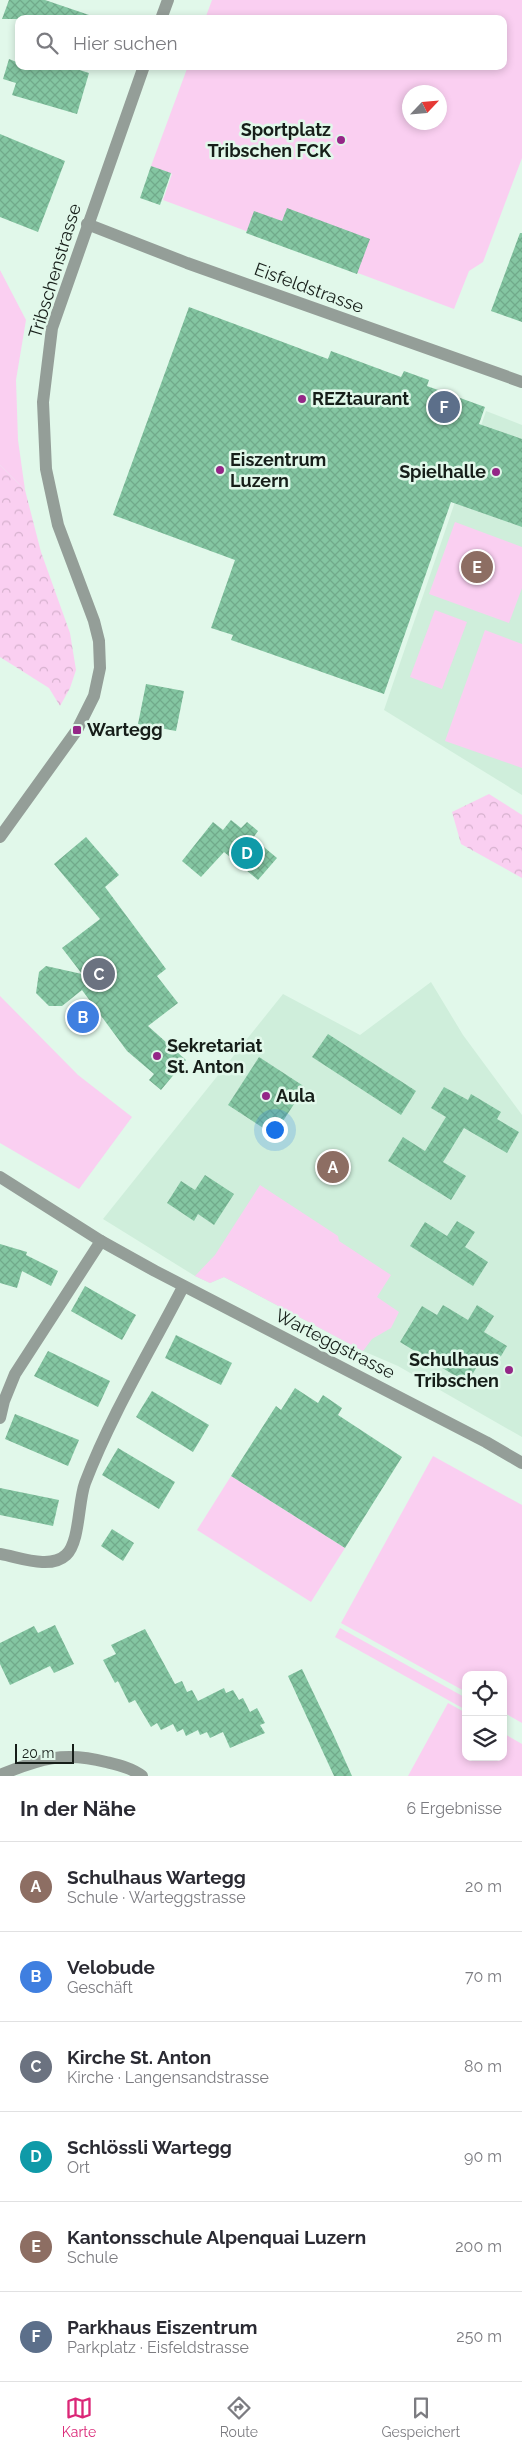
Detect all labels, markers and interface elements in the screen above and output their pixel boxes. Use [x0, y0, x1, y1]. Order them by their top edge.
search box [15, 15, 507, 70]
icon: search [33, 29, 61, 57]
text: Hier suchen [73, 32, 178, 54]
north arrow [402, 85, 447, 130]
place label: Sportplatz Tribschen FCK [207, 119, 332, 161]
marker: Sportplatz Tribschen FCK [335, 134, 347, 146]
street label: Tribschenstrasse [24, 201, 85, 341]
street label: Eisfeldstrasse [252, 258, 367, 317]
place label: REZtaurant [312, 388, 409, 409]
pin: F [428, 388, 460, 426]
marker: REZtaurant [296, 393, 308, 405]
place label: Eiszentrum Luzern [230, 449, 326, 491]
place label: Spielhalle [399, 461, 486, 482]
marker: Eiszentrum Luzern [214, 464, 226, 476]
marker: Spielhalle [490, 466, 502, 478]
pin: E [461, 548, 493, 586]
place label: Wartegg [87, 719, 163, 740]
marker: Wartegg [71, 724, 83, 736]
pin: D [231, 834, 263, 872]
pin: C [83, 955, 115, 993]
pin: B [67, 998, 99, 1036]
place label: Sekretariat St. Anton [167, 1035, 262, 1077]
marker: Sekretariat St. Anton [151, 1050, 163, 1062]
place label: Aula [276, 1085, 315, 1106]
marker: Aula [260, 1090, 272, 1102]
your location [262, 1117, 288, 1143]
pin: A [317, 1148, 349, 1186]
street label: Warteggstrasse [272, 1304, 399, 1383]
place label: Schulhaus Tribschen [409, 1349, 499, 1391]
marker: Schulhaus Tribschen [503, 1364, 515, 1376]
map controls [462, 1671, 507, 1761]
button: locate [462, 1671, 507, 1716]
button: layers [462, 1716, 507, 1761]
scale bar [15, 1741, 74, 1764]
text: 20 m [22, 1745, 54, 1761]
text: In der Nähe [20, 1796, 136, 1821]
text: 6 Ergebnisse [406, 1799, 502, 1818]
text: Schulhaus Wartegg [67, 1866, 246, 1888]
text: A [31, 1877, 41, 1896]
text: 20 m [465, 1877, 502, 1896]
text: Schule · Warteggstrasse [67, 1888, 246, 1907]
text: Velobude [67, 1956, 155, 1978]
text: B [31, 1967, 41, 1986]
text: 70 m [465, 1967, 502, 1986]
text: Geschäft [67, 1978, 133, 1997]
text: Kirche St. Anton [67, 2046, 211, 2068]
text: C [31, 2057, 41, 2076]
text: 80 m [464, 2057, 502, 2076]
text: Kirche · Langensandstrasse [67, 2068, 269, 2087]
text: Schlössli Wartegg [67, 2136, 232, 2158]
text: D [30, 2147, 42, 2166]
text: 90 m [464, 2147, 502, 2166]
text: Ort [67, 2158, 90, 2177]
text: Kantonsschule Alpenquai Luzern [67, 2226, 366, 2248]
text: E [31, 2237, 41, 2256]
text: 200 m [455, 2237, 502, 2256]
text: Schule [67, 2248, 118, 2267]
text: Parkhaus Eiszentrum [67, 2316, 257, 2338]
text: F [31, 2327, 41, 2346]
text: 250 m [456, 2327, 502, 2346]
text: Parkplatz · Eisfeldstrasse [67, 2338, 249, 2357]
tab: Karte [62, 2394, 96, 2440]
tab: Route [220, 2394, 258, 2440]
tab: Gespeichert [382, 2394, 460, 2440]

